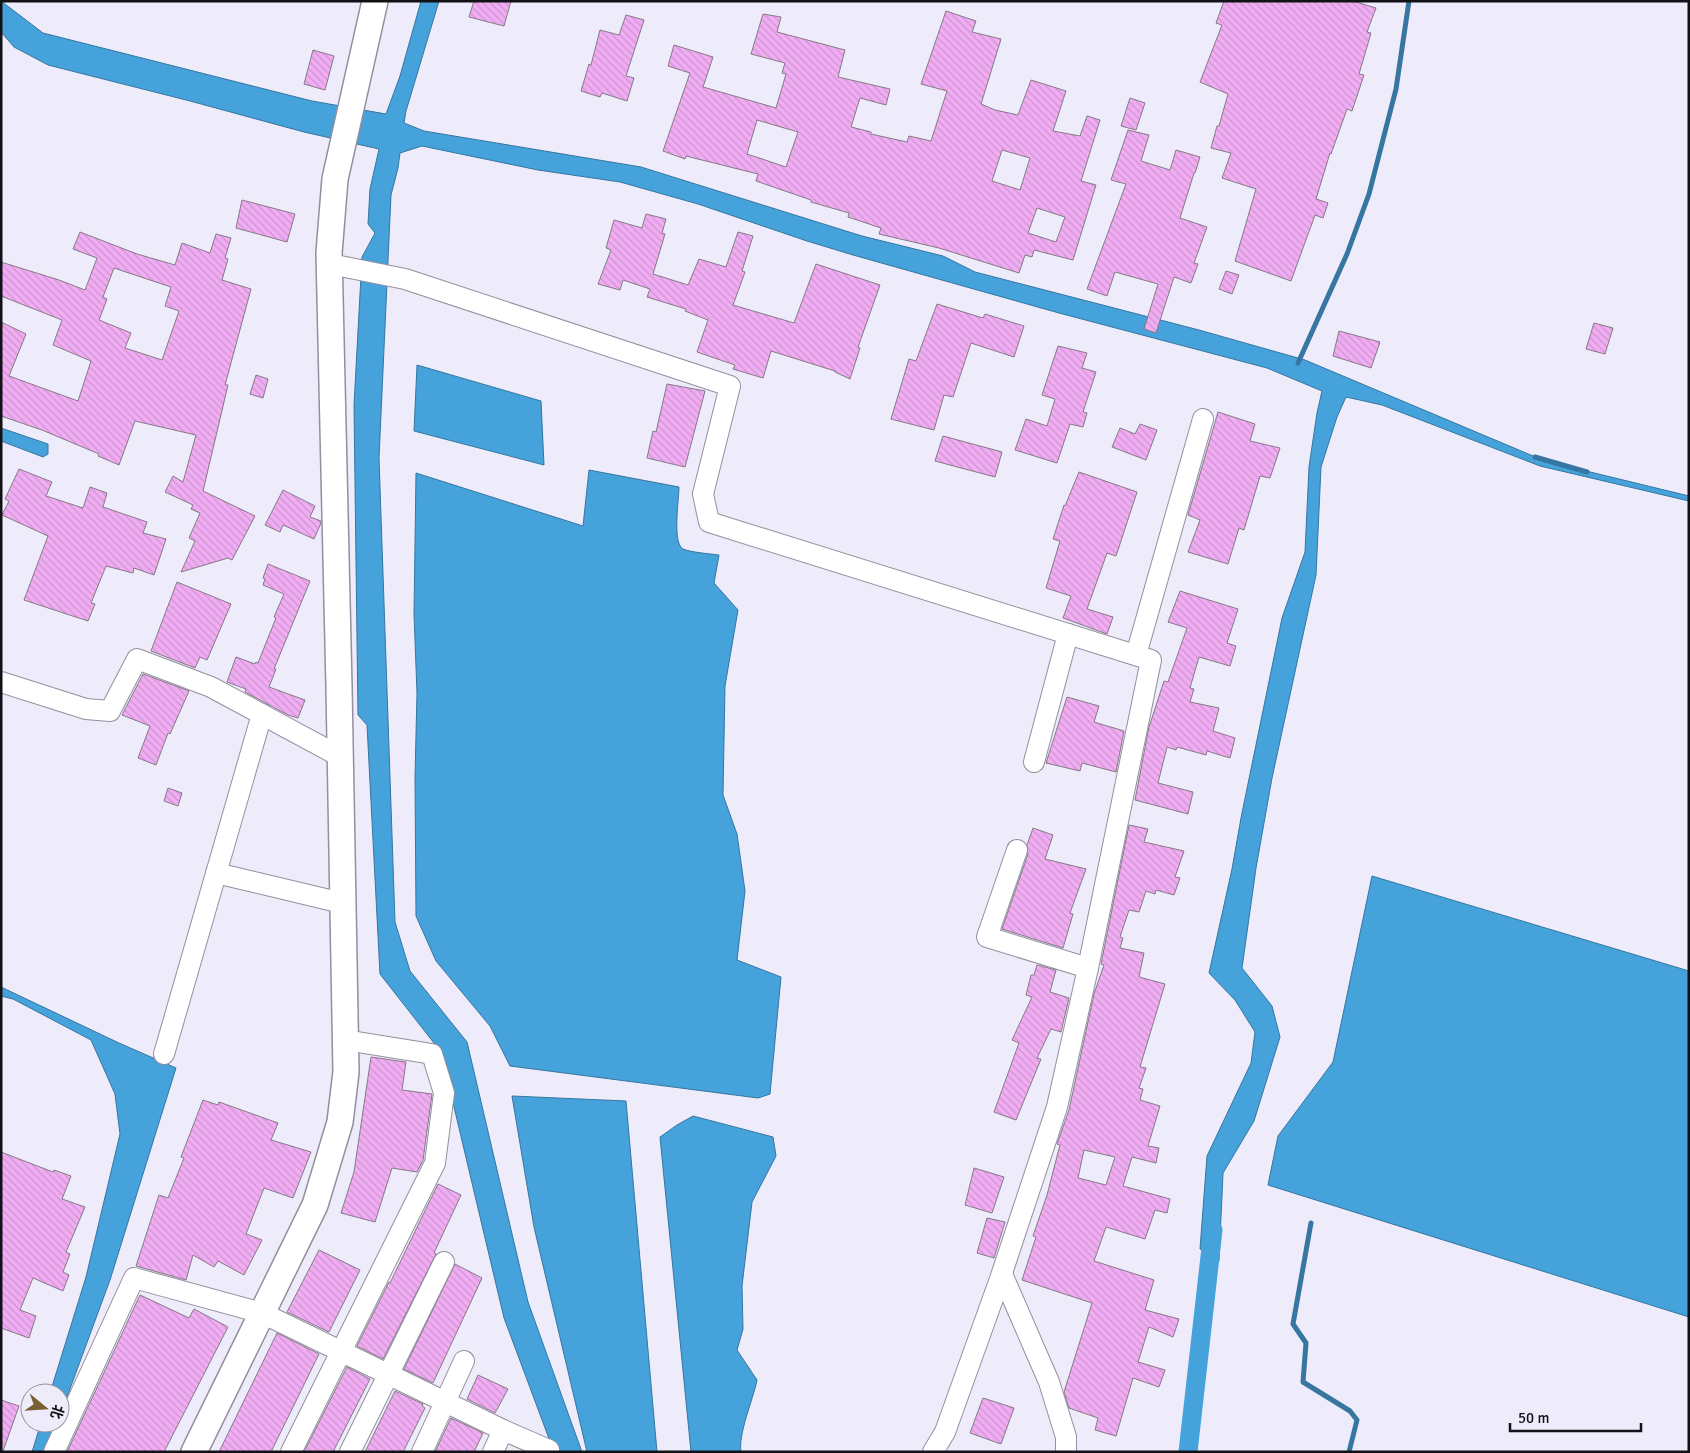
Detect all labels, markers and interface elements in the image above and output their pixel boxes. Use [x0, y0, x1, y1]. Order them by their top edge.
north arrow [20, 1383, 70, 1433]
scale bar [1510, 1400, 1641, 1432]
text: 北 [47, 1403, 67, 1421]
text: 50 m [1518, 1409, 1549, 1427]

